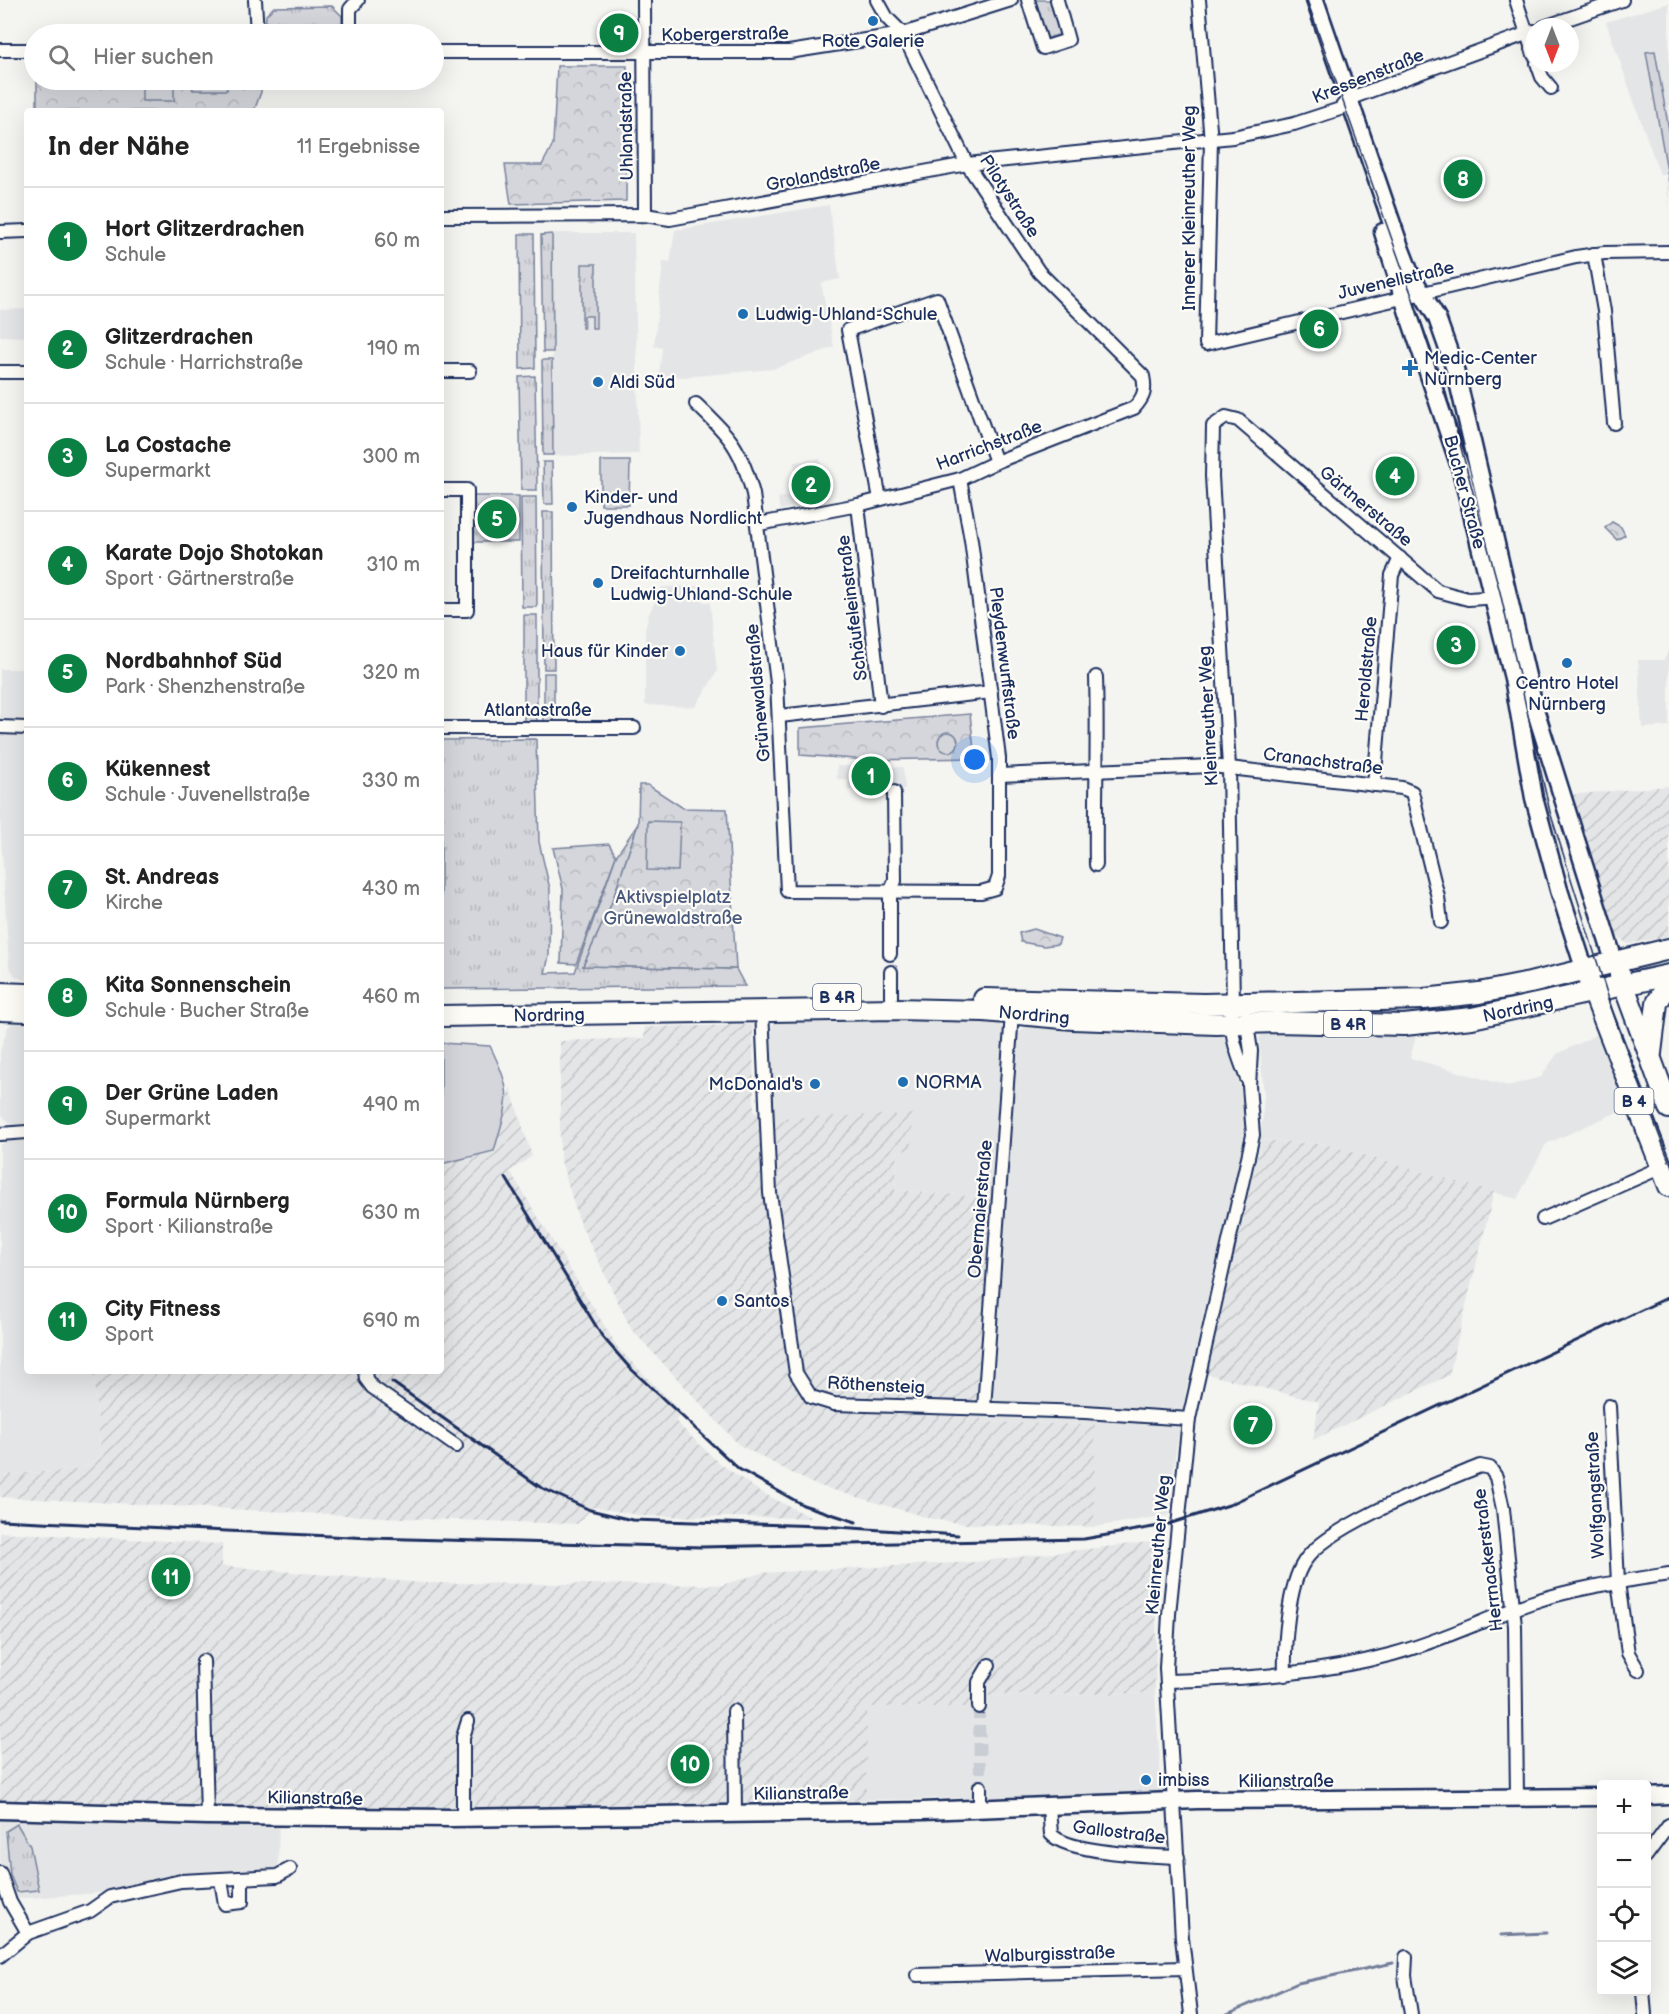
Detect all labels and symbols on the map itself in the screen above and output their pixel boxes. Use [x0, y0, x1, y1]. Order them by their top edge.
pin: 9 [600, 10, 638, 56]
marker: Rote Galerie [866, 14, 880, 28]
north arrow [1525, 18, 1579, 72]
street label: Kobergerstraße [661, 23, 789, 46]
place label: Rote Galerie [822, 31, 925, 52]
street label: Kressenstraße [1309, 44, 1427, 108]
street label: Uhlandstraße [615, 71, 638, 181]
street label: Innerer Kleinreuther Weg [1179, 105, 1200, 311]
street label: Pilotystraße [975, 151, 1044, 242]
street label: Grolandstraße [764, 153, 882, 196]
pin: 8 [1444, 156, 1482, 201]
street label: Juvenellstraße [1336, 257, 1457, 304]
place label: Ludwig-Uhland-Schule [755, 304, 938, 325]
pin: 6 [1300, 306, 1338, 352]
marker: Ludwig-Uhland-Schule [736, 307, 750, 321]
place label: Medic-Center Nürnberg [1424, 348, 1537, 390]
marker: Medic-Center Nürnberg [1401, 359, 1419, 377]
place label: Aldi Süd [610, 372, 675, 393]
marker: Aldi Süd [591, 375, 605, 389]
street label: Harrichstraße [933, 416, 1045, 475]
street label: Bucher Straße [1439, 433, 1490, 552]
pin: 4 [1376, 454, 1414, 498]
street label: Gärtnerstraße [1315, 461, 1417, 552]
pin: 2 [792, 462, 830, 508]
place label: Kinder- und Jugendhaus Nordlicht [584, 487, 763, 529]
pin: 5 [478, 496, 516, 542]
marker: Kinder- und Jugendhaus Nordlicht [565, 500, 579, 514]
street label: Schäufeleinstraße [833, 534, 872, 682]
place label: Dreifachturnhalle Ludwig-Uhland-Schule [610, 563, 793, 605]
marker: Dreifachturnhalle Ludwig-Uhland-Schule [591, 576, 605, 590]
street label: Pleydenwurffstraße [985, 585, 1024, 741]
street label: Heroldstraße [1351, 615, 1382, 723]
pin: 3 [1436, 622, 1476, 668]
street label: Grünewaldstraße [742, 623, 775, 763]
place label: Haus für Kinder [541, 641, 668, 662]
marker: Haus für Kinder [673, 644, 687, 658]
street label: Kleinreuther Weg [1194, 645, 1223, 787]
marker: Centro Hotel Nürnberg [1560, 656, 1574, 670]
place label: Centro Hotel Nürnberg [1515, 673, 1619, 715]
street label: Atlantastraße [484, 700, 592, 721]
street label: Cranachstraße [1262, 744, 1384, 779]
your location [960, 745, 989, 774]
pin: 1 [852, 754, 890, 798]
park label: Aktivspielplatz Grünewaldstraße [604, 887, 743, 929]
road number: B 4R [813, 984, 861, 1010]
street label: Nordring [1481, 992, 1555, 1027]
street label: Nordring [997, 1002, 1070, 1029]
street label: Nordring [513, 1004, 585, 1027]
road number: B 4R [1324, 1011, 1372, 1037]
place label: NORMA [915, 1072, 982, 1093]
place label: McDonald's [709, 1074, 803, 1095]
marker: NORMA [896, 1075, 910, 1089]
marker: McDonald's [808, 1077, 822, 1091]
road number: B 4 [1614, 1088, 1654, 1114]
street label: Obermaierstraße [964, 1139, 997, 1279]
place label: Santos [734, 1291, 789, 1312]
marker: Santos [715, 1294, 729, 1308]
street label: Röthensteig [826, 1372, 926, 1399]
pin: 7 [1234, 1402, 1272, 1448]
street label: Wolfgangstraße [1582, 1431, 1609, 1559]
street label: Kleinreuther Weg [1142, 1474, 1175, 1616]
street label: Herrnackerstraße [1469, 1487, 1508, 1633]
pin: 11 [152, 1554, 190, 1600]
pin: 10 [670, 1742, 710, 1786]
place label: imbiss [1158, 1770, 1210, 1791]
street label: Kilianstraße [1238, 1771, 1334, 1792]
marker: imbiss [1139, 1773, 1153, 1787]
street label: Kilianstraße [753, 1782, 849, 1805]
street label: Kilianstraße [267, 1787, 363, 1810]
street label: Gallostraße [1071, 1816, 1167, 1849]
street label: Walburgisstraße [984, 1942, 1116, 1967]

